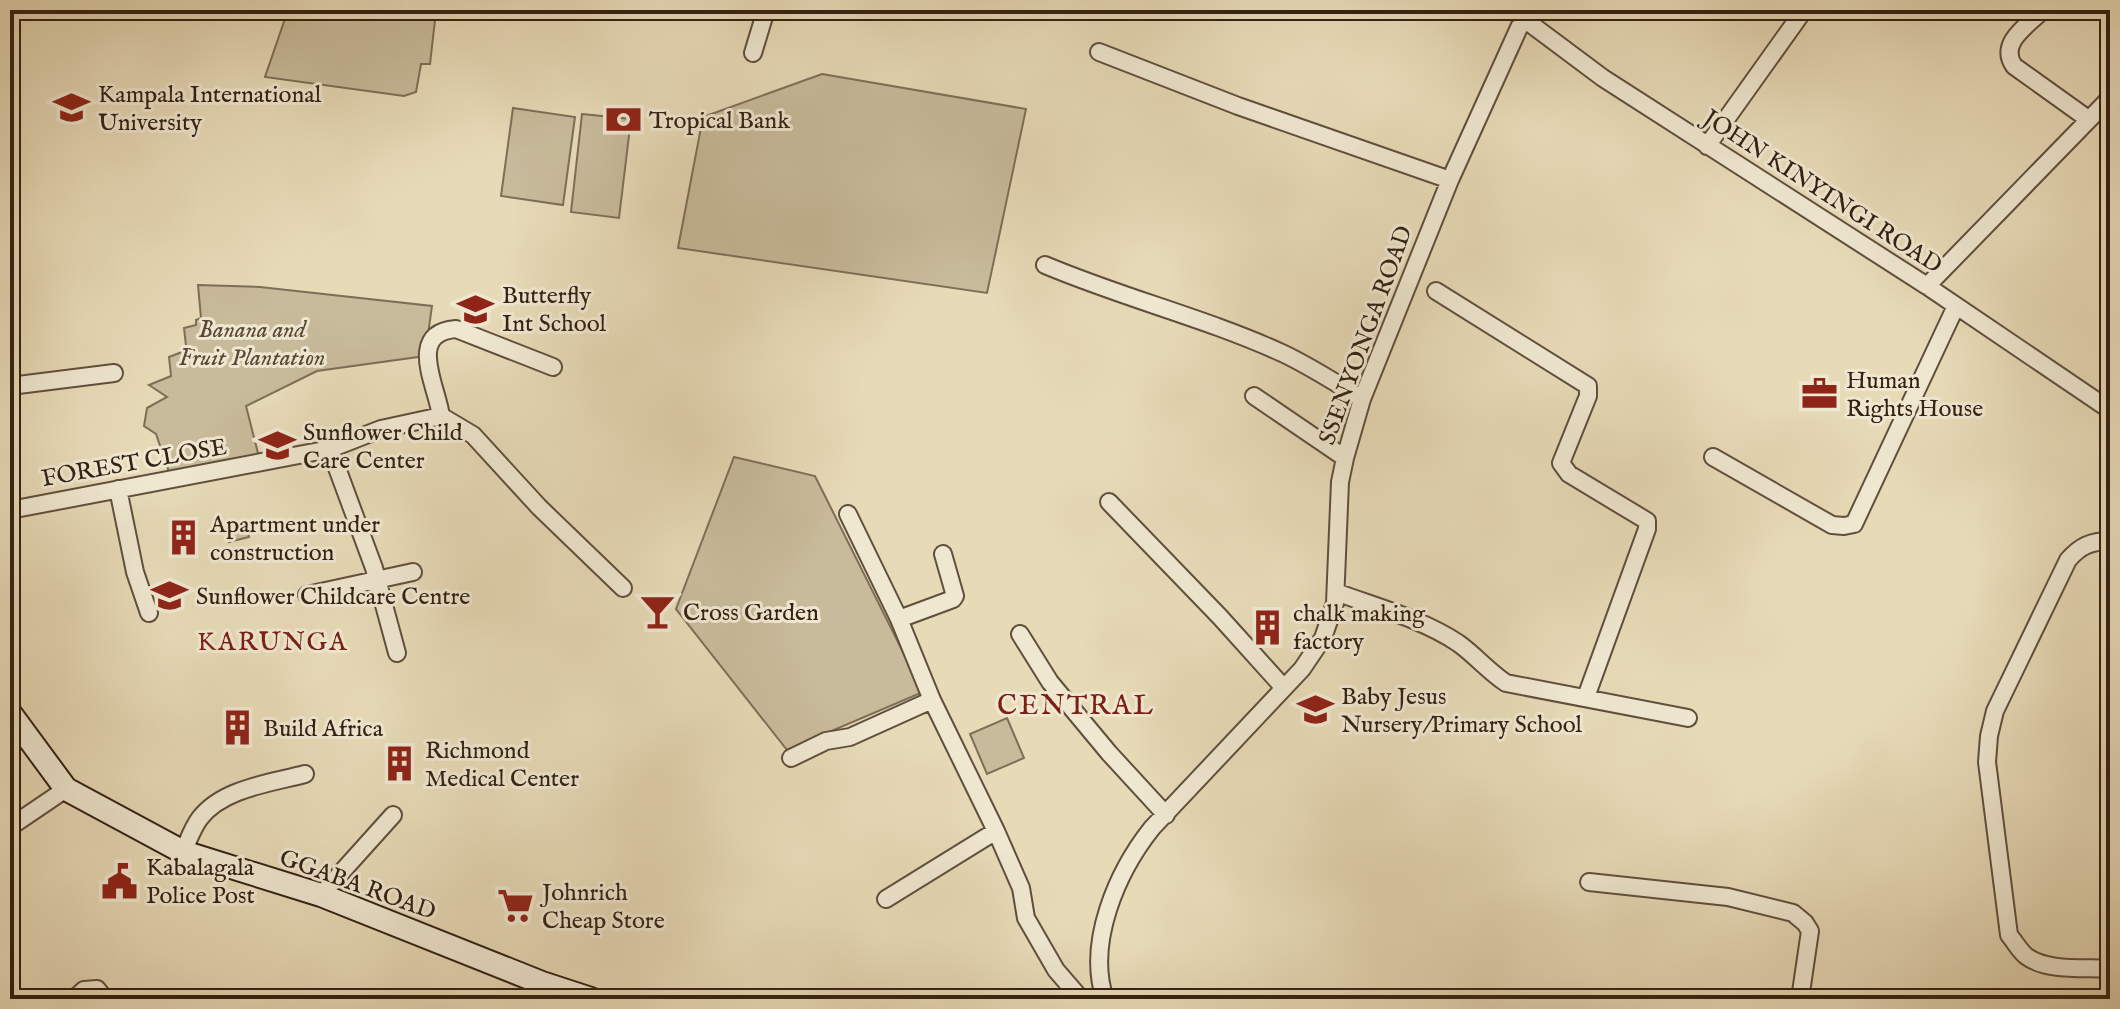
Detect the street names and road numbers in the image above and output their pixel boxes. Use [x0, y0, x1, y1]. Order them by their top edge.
street label: JOHN KINYINGI ROAD [1694, 102, 1948, 281]
street label: SSENYONGA ROAD [1312, 222, 1421, 449]
street label: FOREST CLOSE [39, 432, 229, 495]
street label: GGABA ROAD [275, 843, 440, 928]

